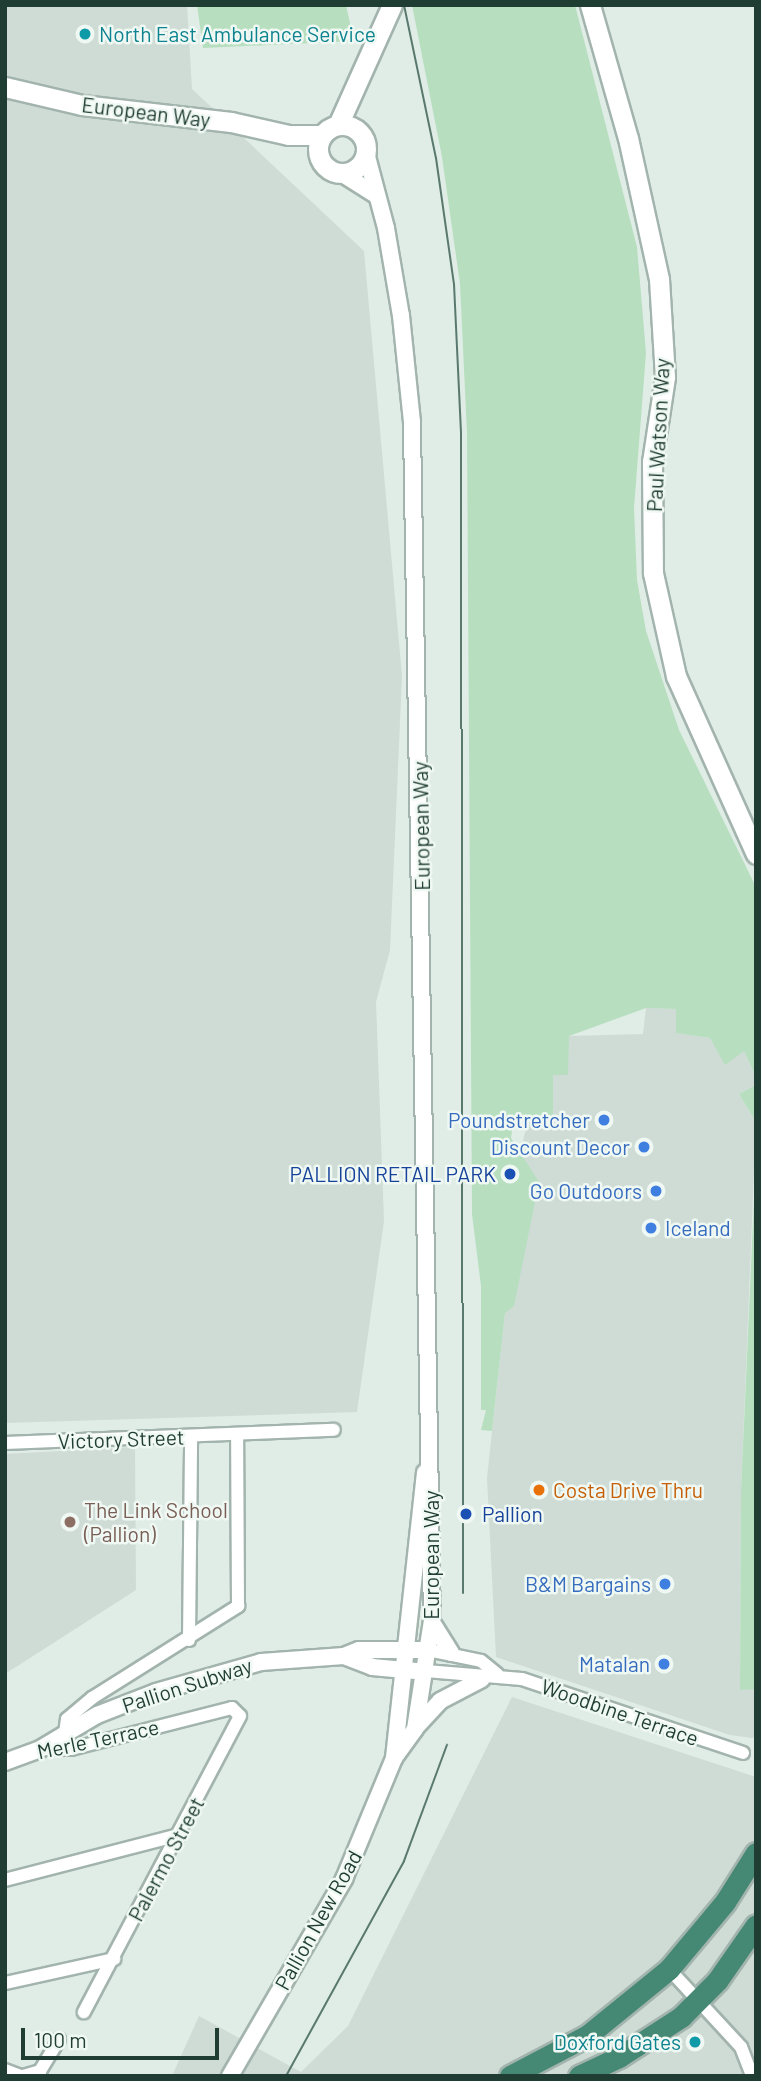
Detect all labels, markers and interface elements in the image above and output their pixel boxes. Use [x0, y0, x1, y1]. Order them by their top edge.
place label: North East Ambulance Service [99, 21, 376, 47]
marker: North East Ambulance Service [77, 26, 93, 42]
street label: European Way [80, 92, 212, 132]
street label: Paul Watson Way [641, 358, 675, 512]
street label: European Way [407, 761, 435, 891]
place label: Poundstretcher [448, 1107, 590, 1133]
marker: Poundstretcher [596, 1112, 612, 1128]
place label: Discount Decor [491, 1134, 630, 1160]
marker: Discount Decor [636, 1139, 652, 1155]
place label: PALLION RETAIL PARK [290, 1161, 496, 1187]
marker: PALLION RETAIL PARK [502, 1166, 518, 1182]
place label: Go Outdoors [530, 1178, 642, 1204]
marker: Go Outdoors [648, 1183, 664, 1199]
place label: Iceland [665, 1215, 731, 1241]
marker: Iceland [643, 1220, 659, 1236]
street label: Victory Street [57, 1424, 185, 1454]
place label: Costa Drive Thru [553, 1477, 703, 1503]
marker: Costa Drive Thru [531, 1482, 547, 1498]
street label: European Way [418, 1490, 444, 1620]
place label: The Link School (Pallion) [84, 1497, 228, 1547]
place label: Pallion [482, 1501, 543, 1527]
marker: Pallion [456, 1504, 476, 1524]
marker: The Link School (Pallion) [62, 1514, 78, 1530]
place label: B&M Bargains [525, 1571, 651, 1597]
marker: B&M Bargains [657, 1576, 673, 1592]
place label: Matalan [579, 1651, 650, 1677]
street label: Pallion Subway [119, 1652, 255, 1718]
marker: Matalan [656, 1656, 672, 1672]
street label: Woodbine Terrace [538, 1673, 702, 1751]
street label: Merle Terrace [35, 1714, 161, 1764]
street label: Palermo Street [123, 1793, 209, 1925]
street label: Pallion New Road [269, 1846, 367, 1994]
scale bar [24, 2014, 222, 2058]
text: 100 m [34, 2027, 87, 2052]
place label: Doxford Gates [554, 2029, 681, 2055]
marker: Doxford Gates [687, 2034, 703, 2050]

